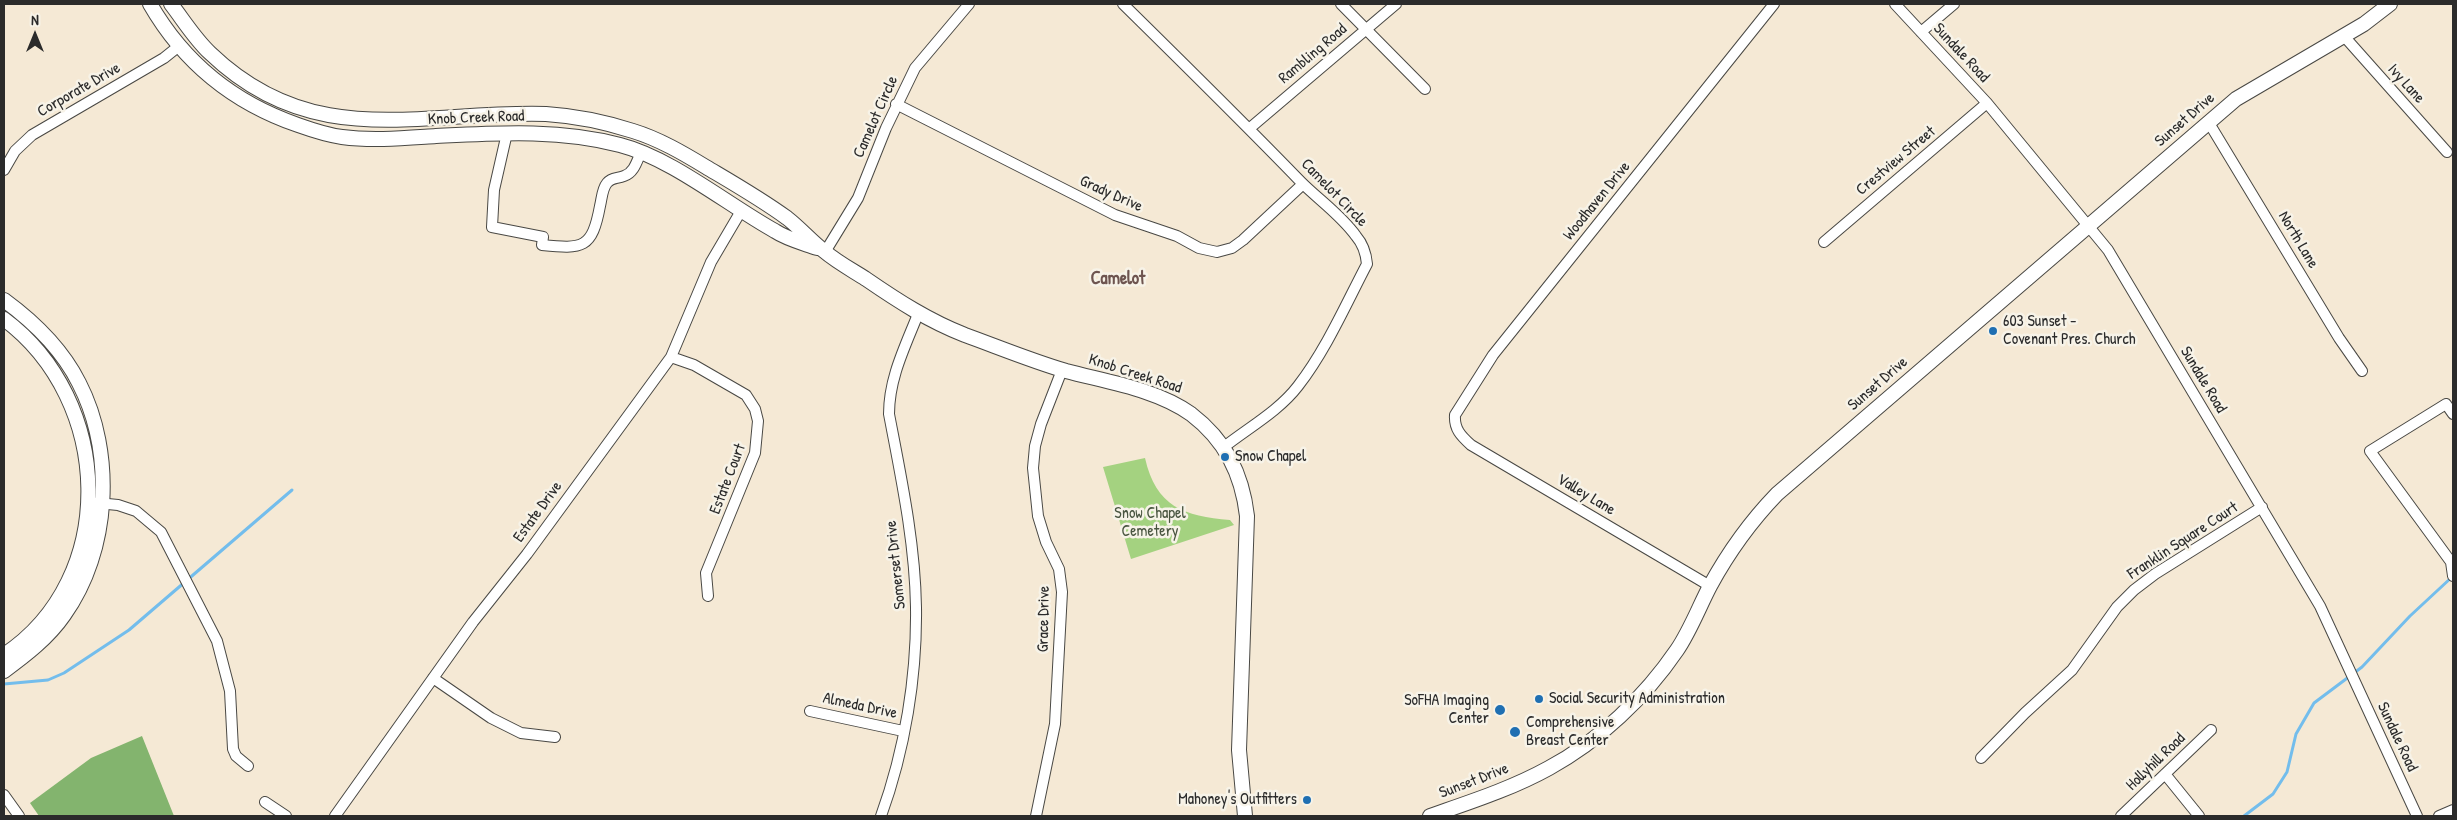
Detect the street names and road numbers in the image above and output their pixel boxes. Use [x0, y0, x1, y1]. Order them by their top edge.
street label: Sundale Road [1929, 19, 1993, 87]
street label: Rambling Road [1275, 20, 1351, 88]
street label: Corporate Drive [34, 58, 124, 122]
street label: Ivy Lane [2383, 60, 2429, 108]
street label: Camelot Circle [849, 73, 903, 161]
street label: Sunset Drive [2151, 89, 2219, 151]
street label: Knob Creek Road [427, 107, 525, 129]
street label: Crestview Street [1852, 122, 1940, 200]
street label: Camelot Circle [1297, 155, 1371, 231]
street label: Woodhaven Drive [1559, 158, 1635, 244]
street label: Grady Drive [1077, 172, 1145, 216]
street label: North Lane [2274, 208, 2322, 272]
street label: Sundale Road [2176, 343, 2230, 417]
street label: Knob Creek Road [1086, 350, 1184, 398]
street label: Sunset Drive [1844, 353, 1912, 415]
street label: Estate Court [706, 441, 750, 517]
street label: Valley Lane [1553, 470, 1619, 520]
street label: Estate Drive [509, 478, 567, 546]
street label: Franklin Square Court [2124, 498, 2242, 584]
street label: Somerset Drive [882, 520, 910, 610]
street label: Grace Drive [1034, 586, 1054, 652]
street label: Almeda Drive [821, 689, 899, 723]
street label: Sundale Road [2373, 699, 2421, 775]
street label: Hollyhill Road [2122, 729, 2190, 795]
street label: Sunset Drive [1437, 759, 1511, 803]

